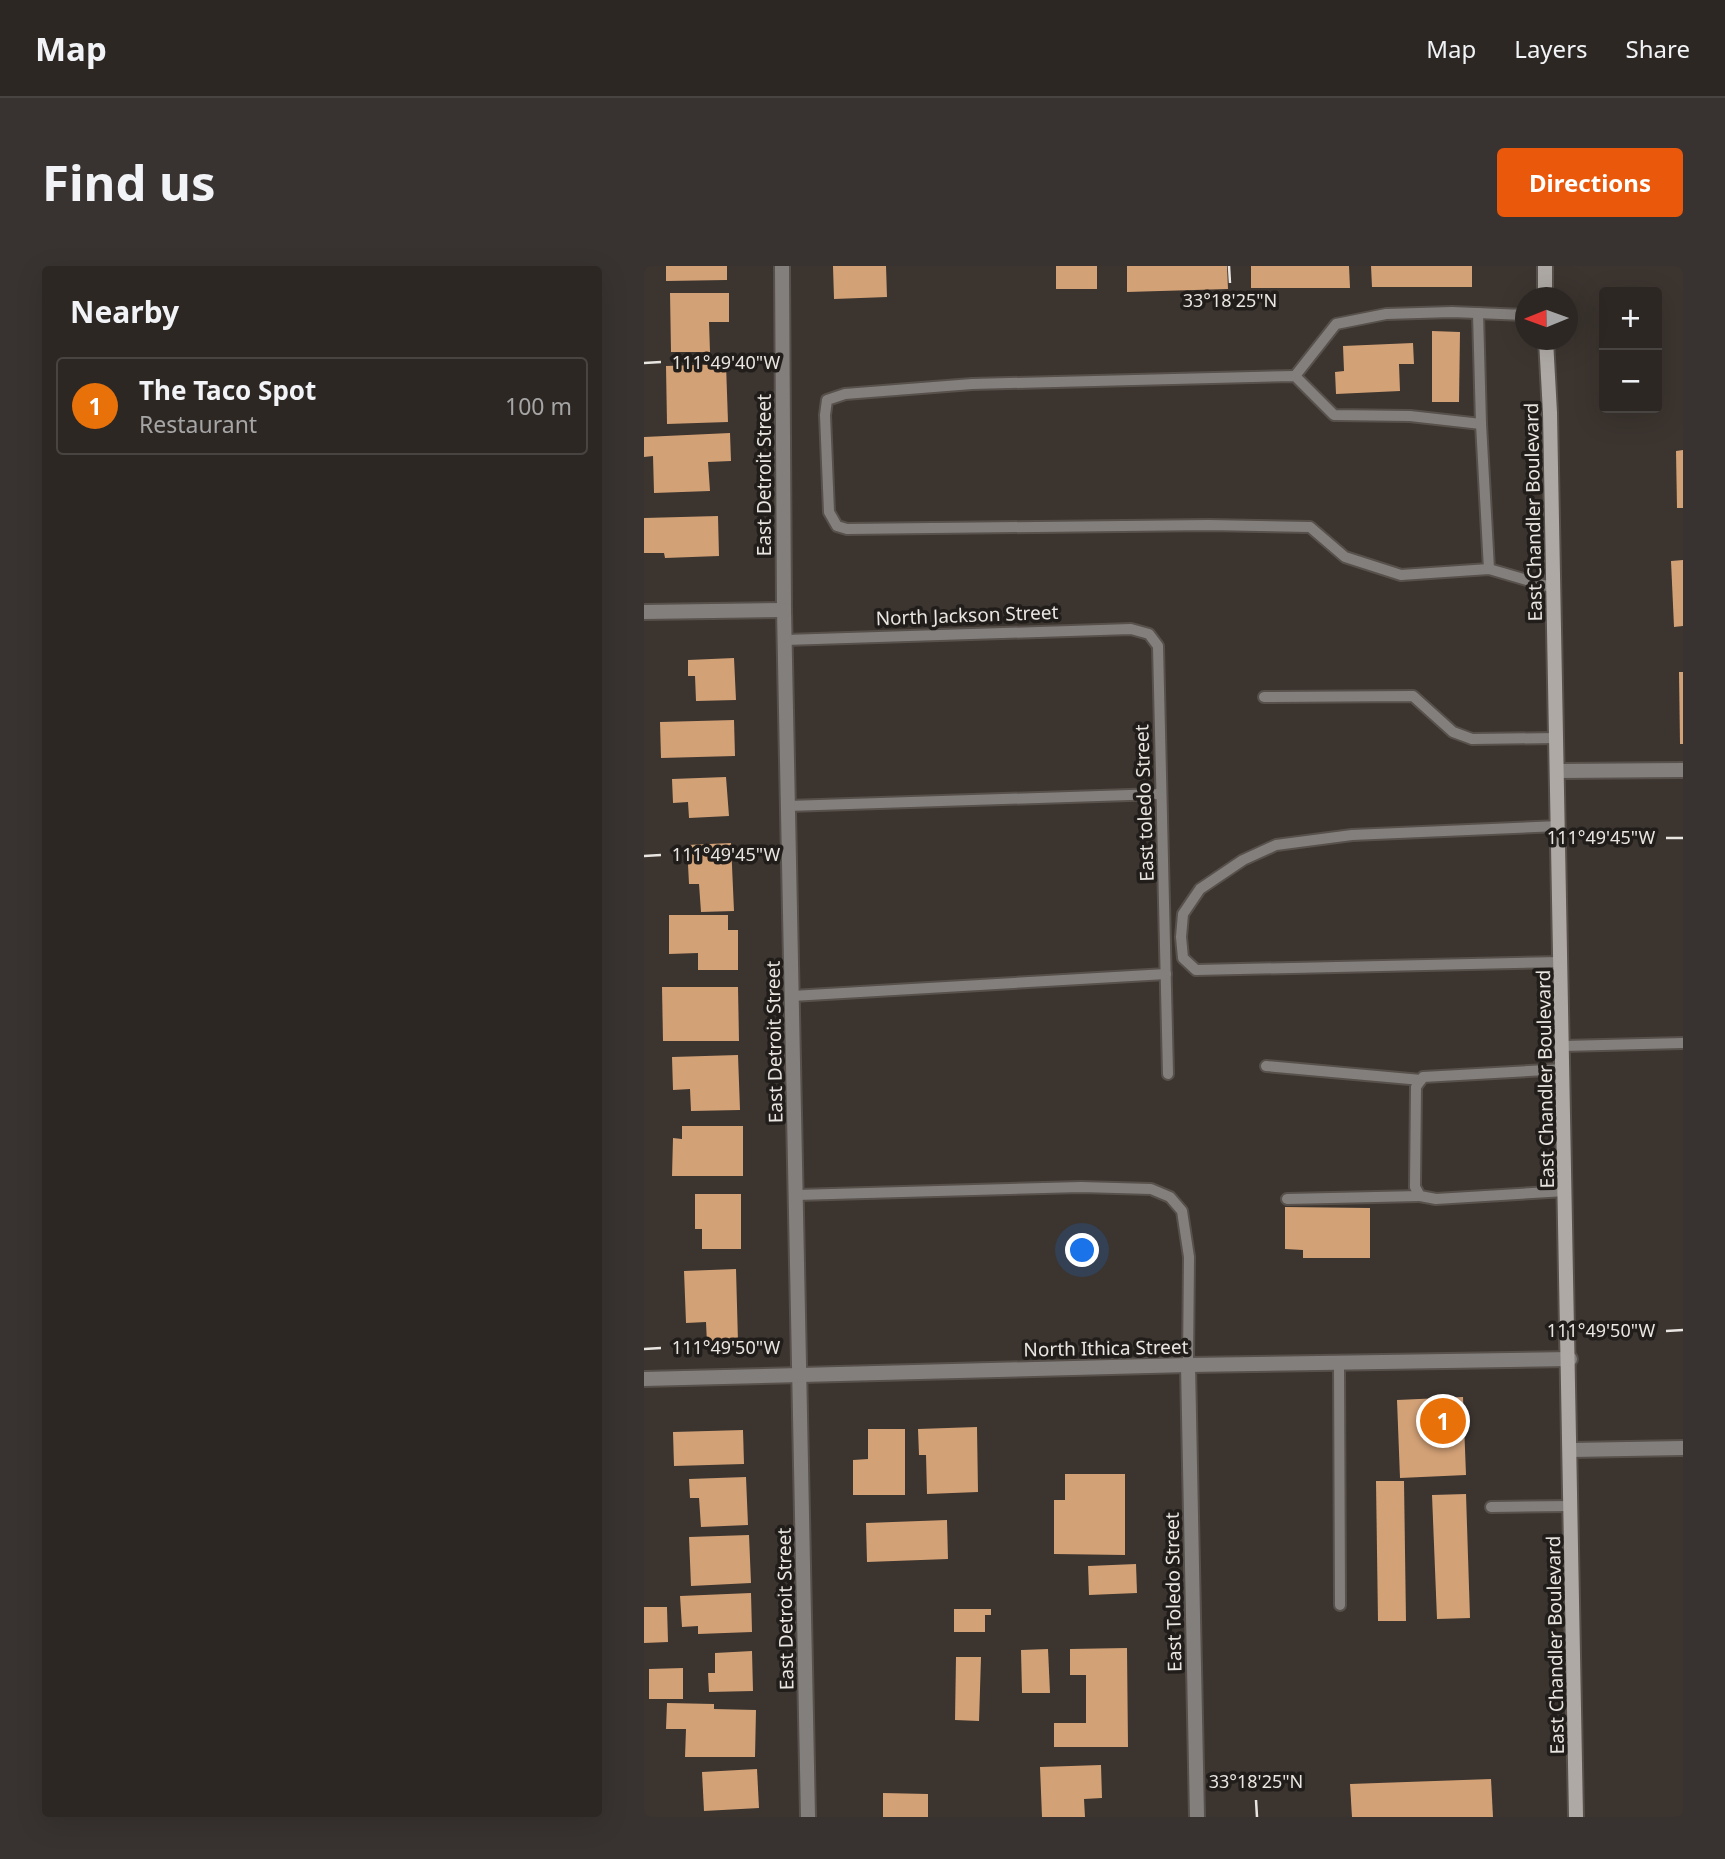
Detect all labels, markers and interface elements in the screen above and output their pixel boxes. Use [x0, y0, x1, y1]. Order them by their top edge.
text: Map [35, 26, 107, 71]
text: Map [1426, 32, 1476, 65]
text: Layers [1514, 32, 1588, 65]
text: Share [1626, 32, 1690, 65]
button: Directions [1497, 148, 1683, 217]
text: Find us [42, 149, 216, 215]
north arrow [1515, 287, 1578, 350]
map controls [1599, 287, 1662, 413]
button: + [1599, 287, 1662, 350]
text: 33°18'25"N [1183, 288, 1277, 312]
text: Nearby [70, 291, 179, 332]
text: 111°49'40"W [672, 350, 780, 374]
button: − [1599, 350, 1662, 413]
text: The Taco Spot [139, 372, 316, 408]
text: 1 [88, 390, 102, 422]
text: 100 m [505, 390, 572, 422]
street label: East Detroit Street [751, 394, 777, 556]
street label: East Chandler Boulevard [1518, 402, 1548, 622]
text: Restaurant [139, 408, 257, 440]
street label: North Jackson Street [875, 599, 1059, 631]
street label: East toledo Street [1128, 724, 1160, 882]
text: 111°49'45"W [1547, 825, 1655, 849]
text: 111°49'45"W [672, 842, 780, 866]
street label: East Detroit Street [760, 961, 788, 1123]
street label: East Chandler Boulevard [1530, 969, 1560, 1189]
your location [1065, 1233, 1099, 1267]
text: 111°49'50"W [1547, 1318, 1655, 1342]
street label: North Ithica Street [1023, 1334, 1189, 1362]
text: 111°49'50"W [672, 1335, 780, 1359]
pin: 1 [1420, 1395, 1466, 1447]
street label: East Toledo Street [1159, 1512, 1187, 1672]
street label: East Detroit Street [771, 1528, 799, 1690]
street label: East Chandler Boulevard [1540, 1535, 1570, 1755]
text: 33°18'25"N [1209, 1769, 1303, 1793]

